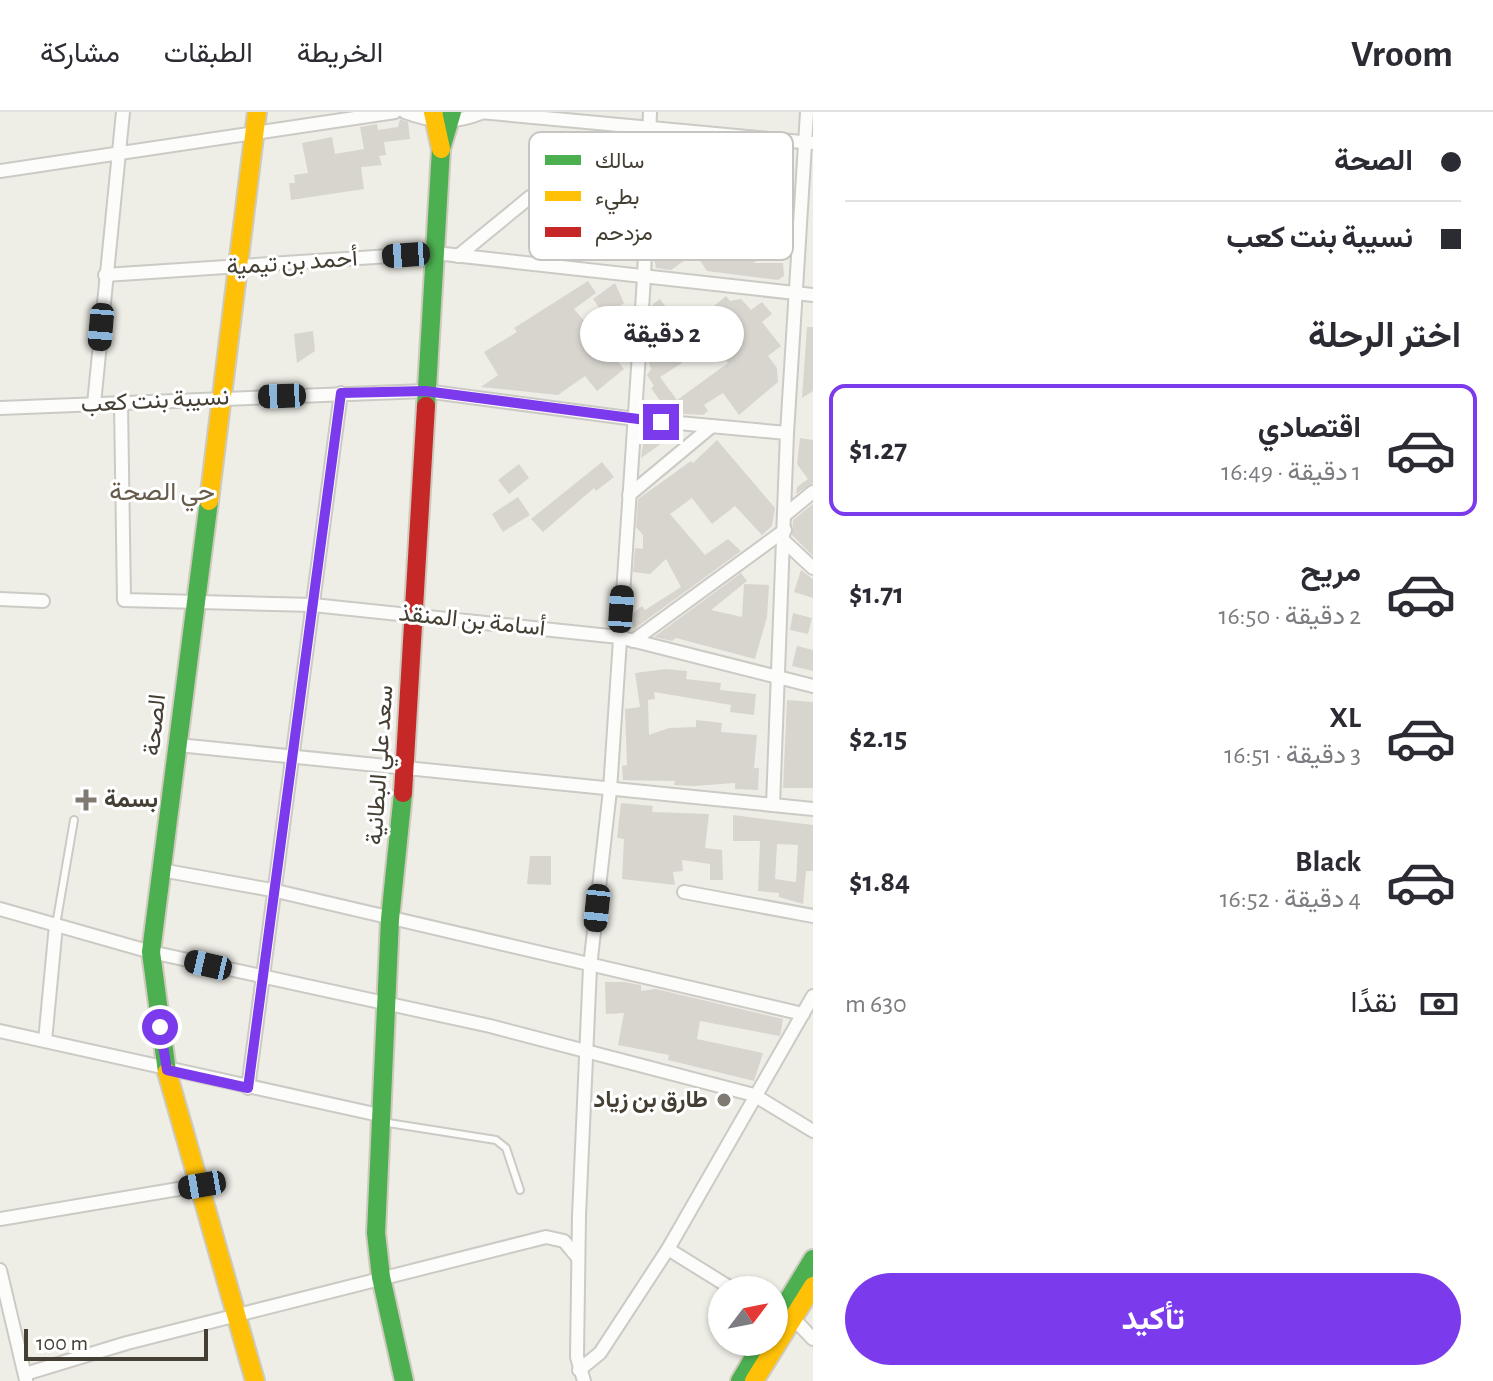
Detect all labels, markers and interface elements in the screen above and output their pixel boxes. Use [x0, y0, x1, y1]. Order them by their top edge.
text: Vroom [1351, 36, 1453, 74]
text: مشاركة [40, 40, 120, 68]
text: الطبقات [164, 40, 253, 68]
text: الخريطة [297, 40, 383, 68]
legend [529, 132, 793, 260]
text: الصحة [1334, 146, 1413, 176]
text: سالك [595, 150, 644, 172]
text: بطيء [595, 186, 640, 215]
text: مزدحم [595, 222, 653, 247]
text: نسيبة بنت كعب [1226, 223, 1413, 253]
car [381, 241, 431, 269]
street label: أحمد بن تيمية [225, 243, 359, 281]
car [87, 302, 115, 352]
callout: 2 دقيقة [579, 306, 743, 362]
text: اختر الرحلة [1308, 318, 1461, 354]
text: 2 دقيقة [623, 321, 701, 347]
car [258, 383, 306, 409]
street label: نسيبة بنت كعب [80, 385, 230, 418]
route end [643, 404, 679, 440]
text: اقتصادي [1258, 413, 1361, 443]
icon: car [1385, 414, 1457, 486]
text: $1.27 [849, 435, 907, 465]
text: 1 دقيقة · 16:49 [1221, 459, 1361, 485]
district label: حي الصحة [109, 479, 215, 512]
text: مريح [1301, 557, 1361, 587]
icon: car [1385, 558, 1457, 630]
text: $1.71 [849, 579, 904, 609]
car [607, 584, 635, 634]
street label: أسامة بن المنقذ [397, 598, 547, 642]
text: 2 دقيقة · 16:50 [1218, 603, 1361, 629]
street label: سعد علي البطانية [362, 684, 404, 846]
street label: الصحة [140, 693, 170, 757]
icon: car [1385, 702, 1457, 774]
text: XL [1329, 703, 1361, 733]
text: $2.15 [849, 723, 907, 753]
text: 3 دقيقة · 16:51 [1224, 742, 1361, 768]
place label: بسمة [104, 788, 158, 813]
marker: بسمة [75, 789, 97, 811]
icon: car [1385, 846, 1457, 918]
text: Black [1295, 847, 1361, 877]
text: $1.84 [849, 867, 910, 897]
car [583, 883, 611, 933]
text: 4 دقيقة · 16:52 [1220, 886, 1361, 912]
car [182, 948, 234, 982]
icon: cash [1417, 982, 1461, 1026]
text: نقدًا [1351, 988, 1397, 1018]
text: 630 m [845, 991, 907, 1017]
route start [142, 1009, 178, 1045]
place label: طارق بن زياد [593, 1088, 708, 1114]
marker: طارق بن زياد [715, 1091, 733, 1109]
car [176, 1169, 228, 1201]
button: تأكيد [845, 1273, 1461, 1365]
north arrow [708, 1276, 788, 1356]
map controls [708, 1276, 788, 1356]
scale bar [24, 1325, 208, 1361]
text: 100 m [36, 1332, 88, 1354]

